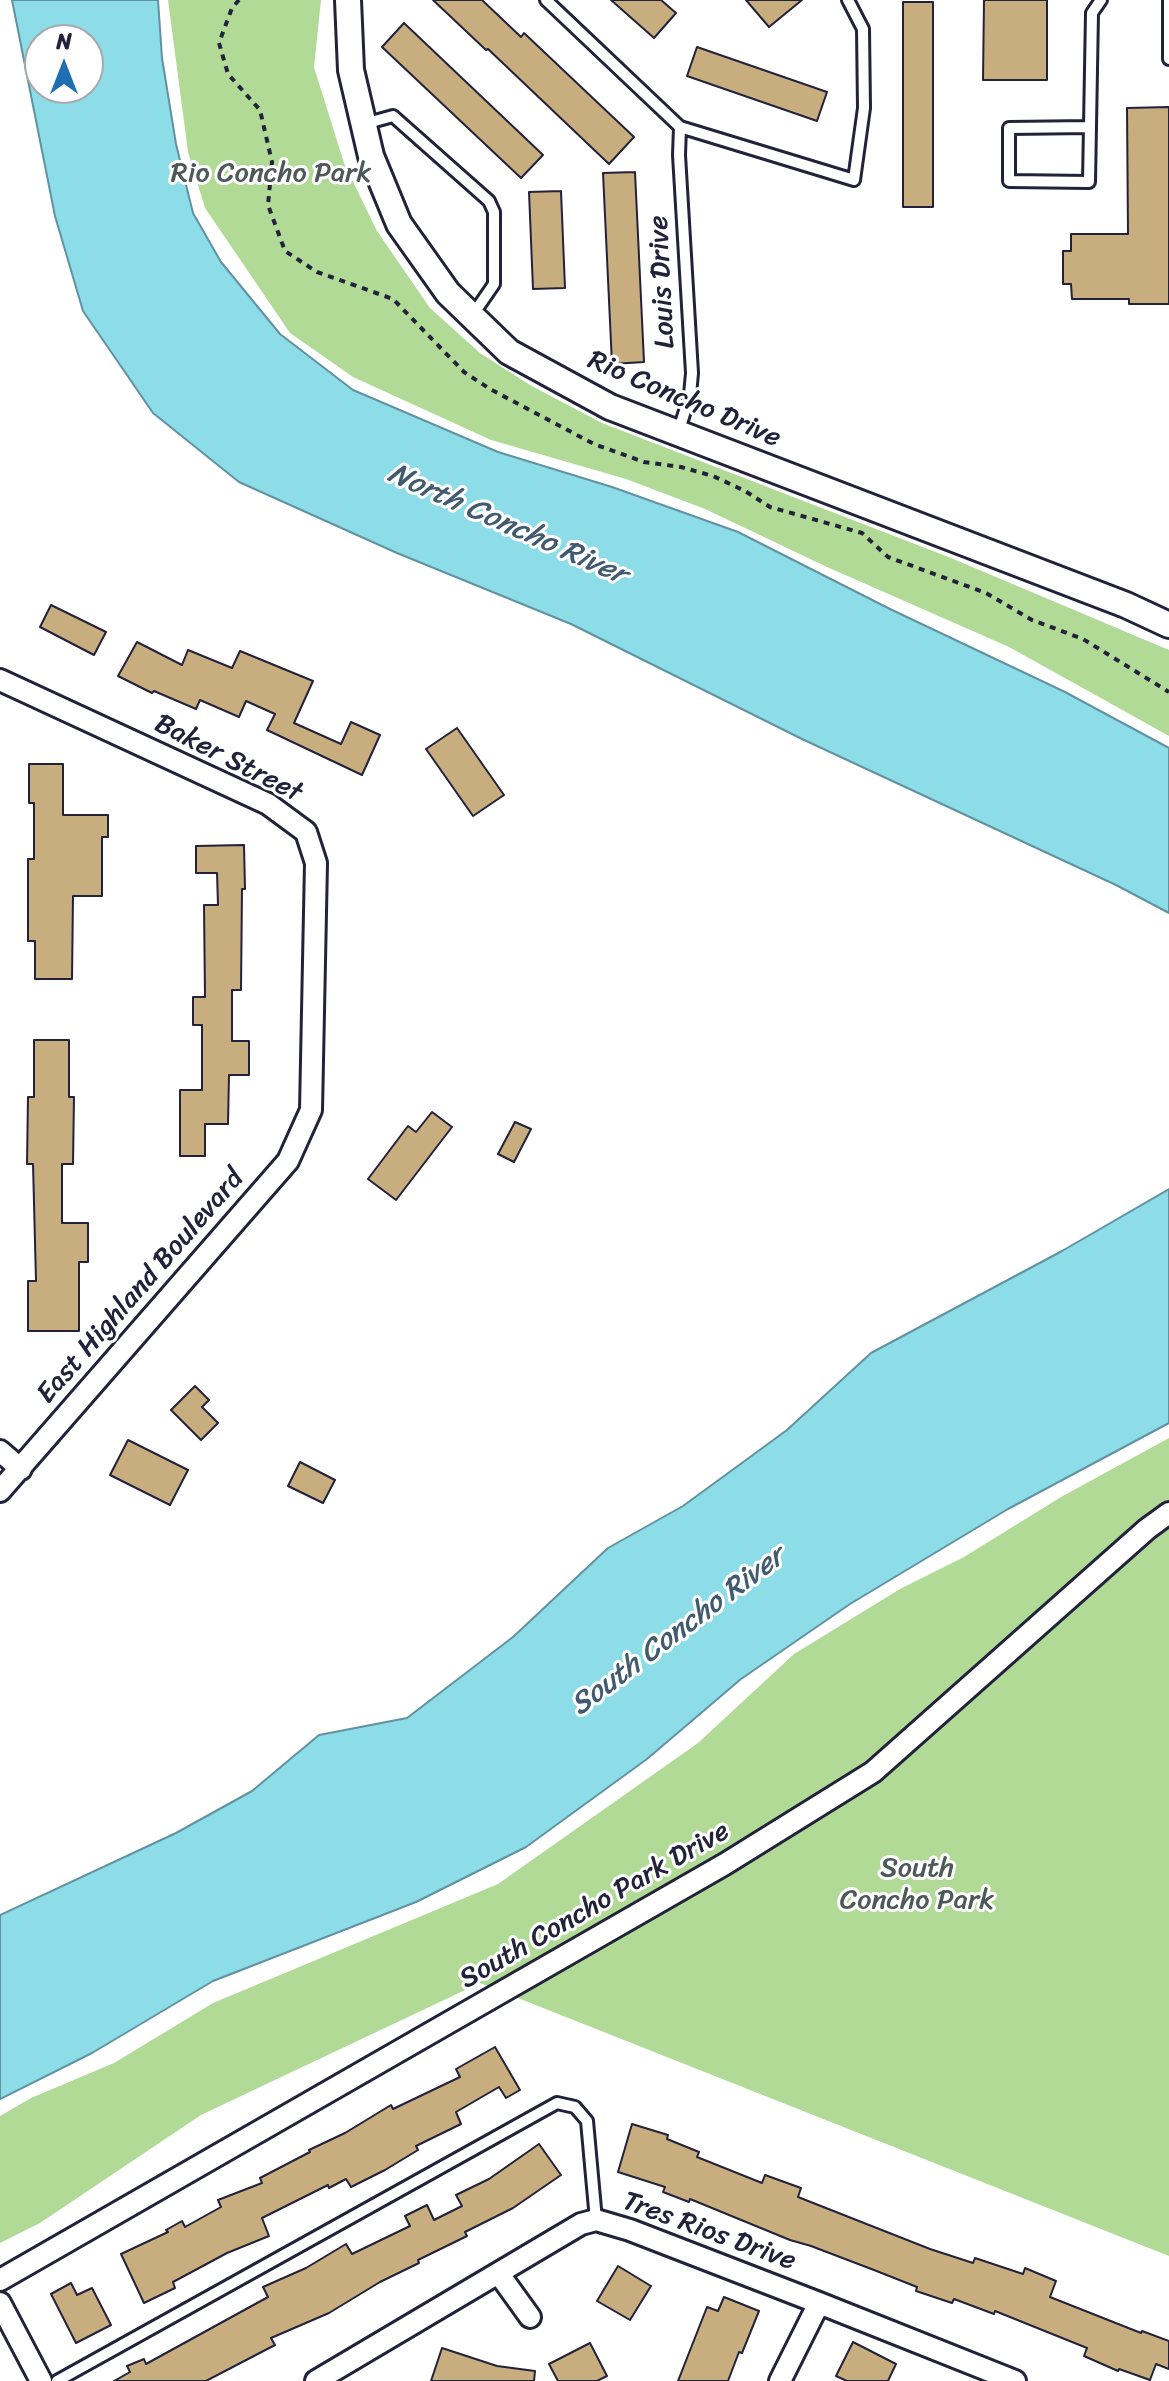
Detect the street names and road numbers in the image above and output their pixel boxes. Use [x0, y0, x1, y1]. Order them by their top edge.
street label: Louis Drive [643, 215, 683, 349]
street label: Rio Concho Drive [582, 344, 786, 456]
street label: Baker Street [149, 707, 307, 811]
street label: East Highland Boulevard [30, 1163, 252, 1411]
street label: South Concho Park Drive [454, 1815, 736, 1997]
street label: Tres Rios Drive [618, 2185, 800, 2279]

